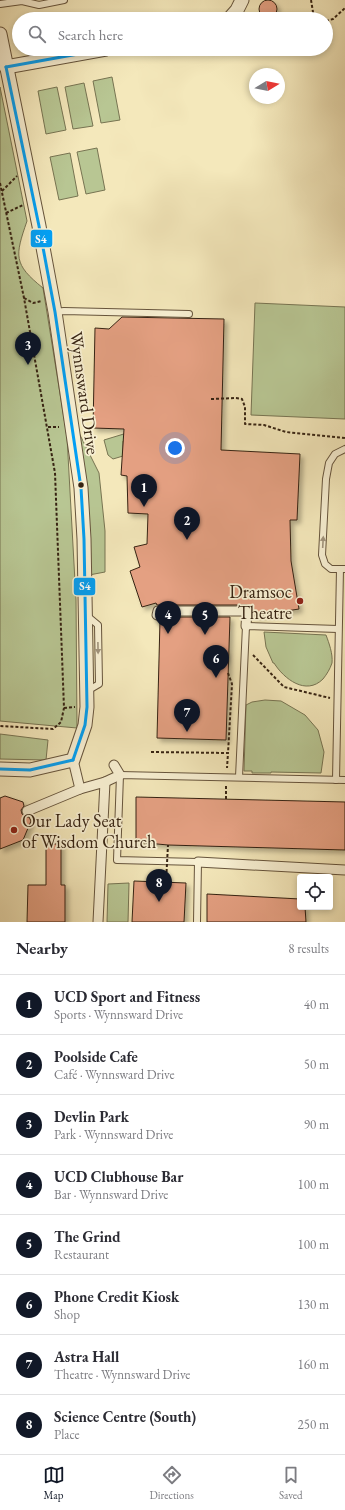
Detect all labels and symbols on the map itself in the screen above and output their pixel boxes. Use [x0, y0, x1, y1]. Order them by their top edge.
north arrow [249, 68, 285, 104]
line badge: S4 [30, 229, 53, 248]
text: S4 [35, 232, 47, 246]
street label: Wynnsward Drive [65, 330, 105, 456]
pin: 3 [15, 332, 41, 365]
your location [165, 438, 185, 458]
pin: 1 [131, 474, 157, 507]
unlabelled marker [76, 480, 86, 490]
pin: 2 [174, 507, 200, 540]
one-way arrow [320, 535, 326, 548]
line badge: S4 [73, 577, 96, 596]
text: S4 [79, 579, 91, 593]
place label: Dramsoc Theatre [229, 580, 292, 624]
marker: Dramsoc Theatre [295, 596, 305, 606]
pin: 4 [155, 601, 181, 634]
pin: 5 [192, 602, 218, 635]
one-way arrow [95, 642, 101, 655]
pin: 6 [203, 645, 229, 678]
pin: 7 [174, 699, 200, 732]
place label: Our Lady Seat of Wisdom Church [22, 809, 156, 853]
marker: Our Lady Seat of Wisdom Church [9, 825, 19, 835]
pin: 8 [146, 869, 172, 902]

